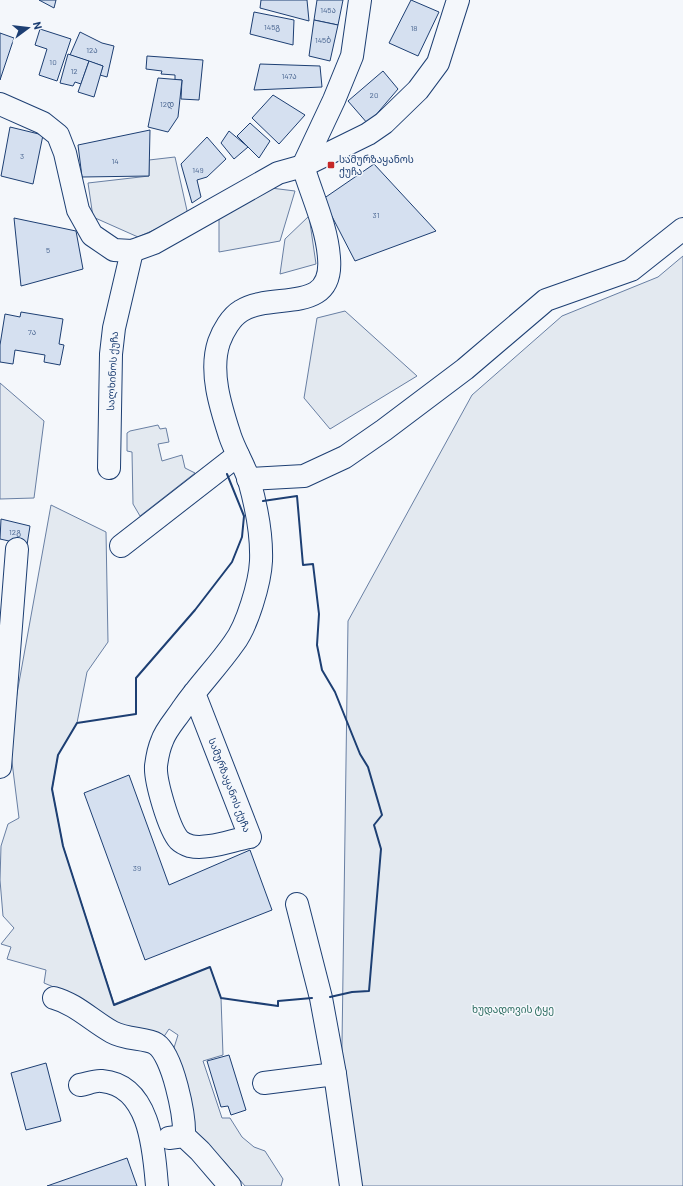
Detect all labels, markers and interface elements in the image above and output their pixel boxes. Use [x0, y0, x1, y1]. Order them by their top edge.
house number: 145ა [320, 5, 336, 15]
north arrow [8, 8, 48, 48]
text: N [31, 20, 45, 31]
house number: 145გ [264, 22, 280, 32]
house number: 18 [411, 23, 417, 33]
house number: 145ბ [315, 35, 331, 45]
house number: 12ა [86, 45, 98, 55]
house number: 10 [49, 57, 57, 67]
house number: 12 [70, 66, 78, 76]
house number: 147ა [281, 71, 297, 81]
house number: 20 [370, 90, 378, 100]
house number: 12დ [160, 99, 174, 110]
house number: 3 [20, 151, 24, 161]
place label: სამურზაყანოს ქუჩა [339, 153, 414, 178]
house number: 14 [111, 156, 119, 166]
marker: სამურზაყანოს ქუჩა [326, 160, 336, 170]
house number: 149 [192, 165, 204, 175]
house number: 31 [373, 210, 380, 220]
house number: 5 [46, 245, 50, 255]
house number: 7ა [28, 327, 36, 337]
street label: სალხინოს ქუჩა [104, 331, 121, 411]
house number: 12გ [9, 527, 21, 537]
street label: სამურზაყანოს ქუჩა [206, 736, 254, 834]
house number: 39 [133, 863, 141, 873]
park label: ხუდადოვის ტყე [472, 1003, 554, 1016]

